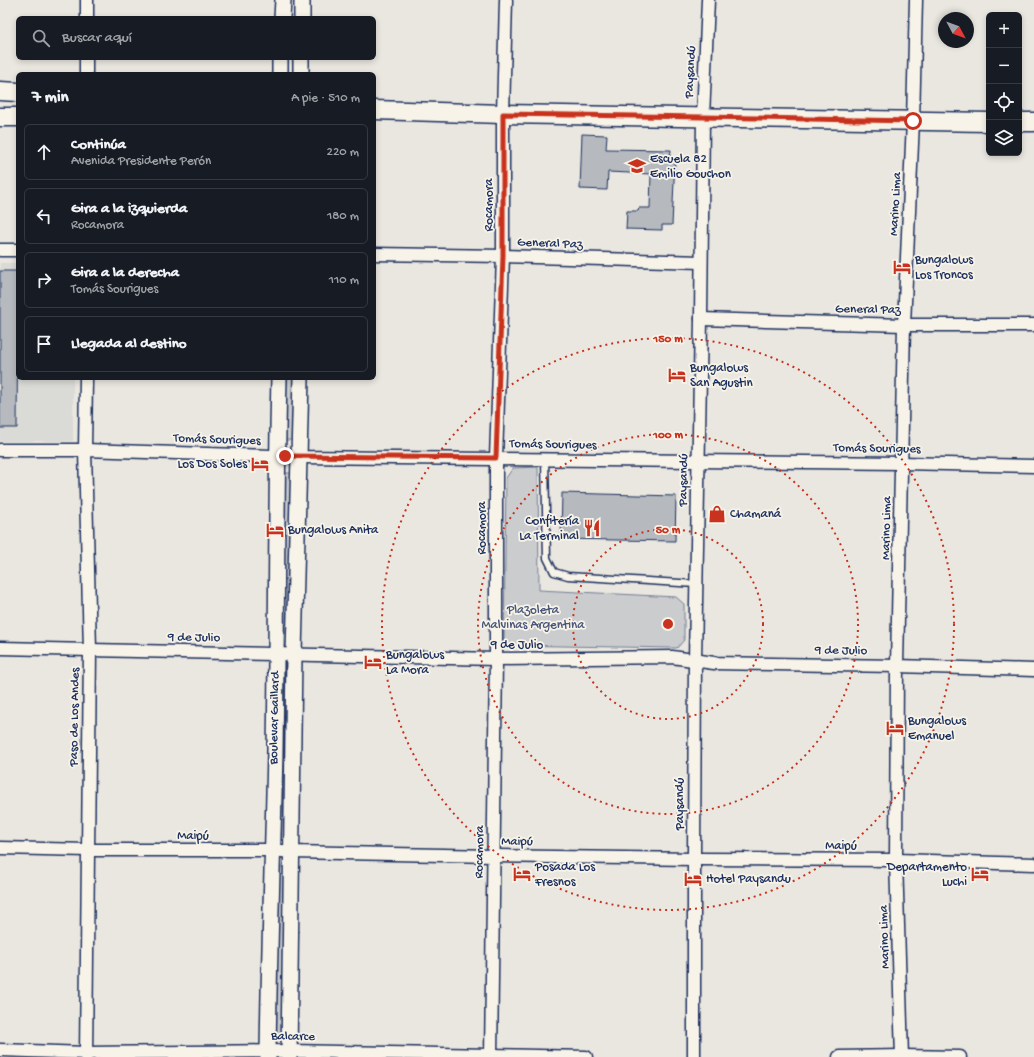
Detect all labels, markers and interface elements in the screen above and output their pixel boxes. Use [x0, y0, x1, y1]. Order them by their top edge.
north arrow [938, 12, 974, 48]
map controls [986, 12, 1022, 156]
button: + [986, 12, 1022, 48]
search box [16, 16, 376, 60]
icon: search [30, 27, 52, 49]
text: Buscar aquí [62, 29, 132, 47]
street label: Paysandú [682, 45, 700, 100]
button: − [986, 48, 1022, 84]
button: locate [986, 84, 1022, 120]
text: 7 min [32, 88, 69, 108]
text: A pie · 510 m [291, 91, 360, 106]
route start [904, 112, 922, 130]
button: layers [986, 120, 1022, 156]
text: Continúa [71, 136, 126, 154]
icon: ahead [33, 141, 55, 163]
text: 220 m [327, 145, 359, 160]
place label: Escuela 82 Emilio Gouchon [650, 152, 732, 182]
text: Avenida Presidente Perón [71, 154, 211, 169]
school or university icon: Escuela 82 Emilio Gouchon [627, 156, 647, 176]
street label: Marino Lima [887, 171, 905, 236]
street label: Rocamora [482, 178, 497, 232]
text: Gira a la izquierda [71, 200, 187, 218]
icon: left [33, 205, 55, 227]
text: 180 m [327, 209, 359, 224]
text: Rocamora [71, 218, 124, 233]
street label: General Paz [517, 235, 584, 253]
place label: Bungalows Los Troncos [914, 253, 974, 283]
hotel icon: Bungalows Los Troncos [892, 257, 912, 277]
text: Gira a la derecha [71, 264, 179, 282]
icon: right [33, 269, 55, 291]
text: 110 m [329, 273, 359, 288]
text: Tomás Sourigues [71, 282, 158, 297]
street label: General Paz [835, 302, 902, 318]
icon: arrive [33, 333, 55, 355]
text: 150 m [652, 333, 683, 347]
text: Llegada al destino [71, 335, 187, 353]
place label: Bungalows San Agustin [689, 361, 754, 391]
hotel icon: Bungalows San Agustin [667, 365, 687, 385]
text: 100 m [652, 429, 683, 443]
street label: Tomás Sourigues [172, 431, 262, 449]
street label: Tomás Sourigues [508, 437, 598, 453]
street label: Tomás Sourigues [832, 441, 922, 457]
route end [276, 447, 294, 465]
hotel icon: Los Dos Soles [250, 454, 270, 474]
street label: Paysandú [676, 454, 692, 507]
place label: Los Dos Soles [177, 457, 248, 472]
street label: Marino Lima [879, 495, 895, 560]
street label: Rocamora [475, 501, 490, 555]
shop icon: Chamaná [707, 504, 727, 524]
place label: Chamaná [730, 507, 782, 522]
place label: Confitería La Terminal [519, 514, 580, 544]
restaurant icon: Confitería La Terminal [582, 518, 602, 538]
hotel icon: Bungalows Anita [265, 520, 285, 540]
place label: Bungalows Anita [287, 523, 379, 538]
text: 50 m [656, 524, 681, 538]
park label: Plazoleta Malvinas Argentina [482, 603, 585, 633]
centre of rings [661, 617, 675, 631]
street label: 9 de Julio [167, 630, 221, 646]
street label: 9 de Julio [490, 638, 543, 653]
street label: 9 de Julio [814, 643, 868, 659]
place label: Bungalows La Mora [385, 648, 445, 678]
hotel icon: Bungalows La Mora [363, 652, 383, 672]
street label: Paso de Los Andes [67, 666, 83, 767]
street label: Boulevar Gaillard [267, 670, 283, 766]
place label: Bungalows Emanuel [907, 714, 967, 744]
hotel icon: Bungalows Emanuel [885, 718, 905, 738]
street label: Paysandú [673, 778, 688, 831]
street label: Rocamora [472, 825, 488, 879]
street label: Maipú [177, 829, 209, 844]
street label: Maipú [501, 834, 533, 850]
street label: Maipú [825, 839, 857, 854]
place label: Posada Los Fresnos [534, 860, 596, 890]
place label: Departamento Luchi [886, 860, 967, 890]
hotel icon: Posada Los Fresnos [512, 864, 532, 884]
hotel icon: Departamento Luchi [970, 864, 990, 884]
hotel icon: Hotel Paysandu [683, 869, 703, 889]
place label: Hotel Paysandu [706, 872, 791, 887]
street label: Marino Lima [876, 904, 894, 969]
street label: Balcarce [270, 1029, 315, 1045]

